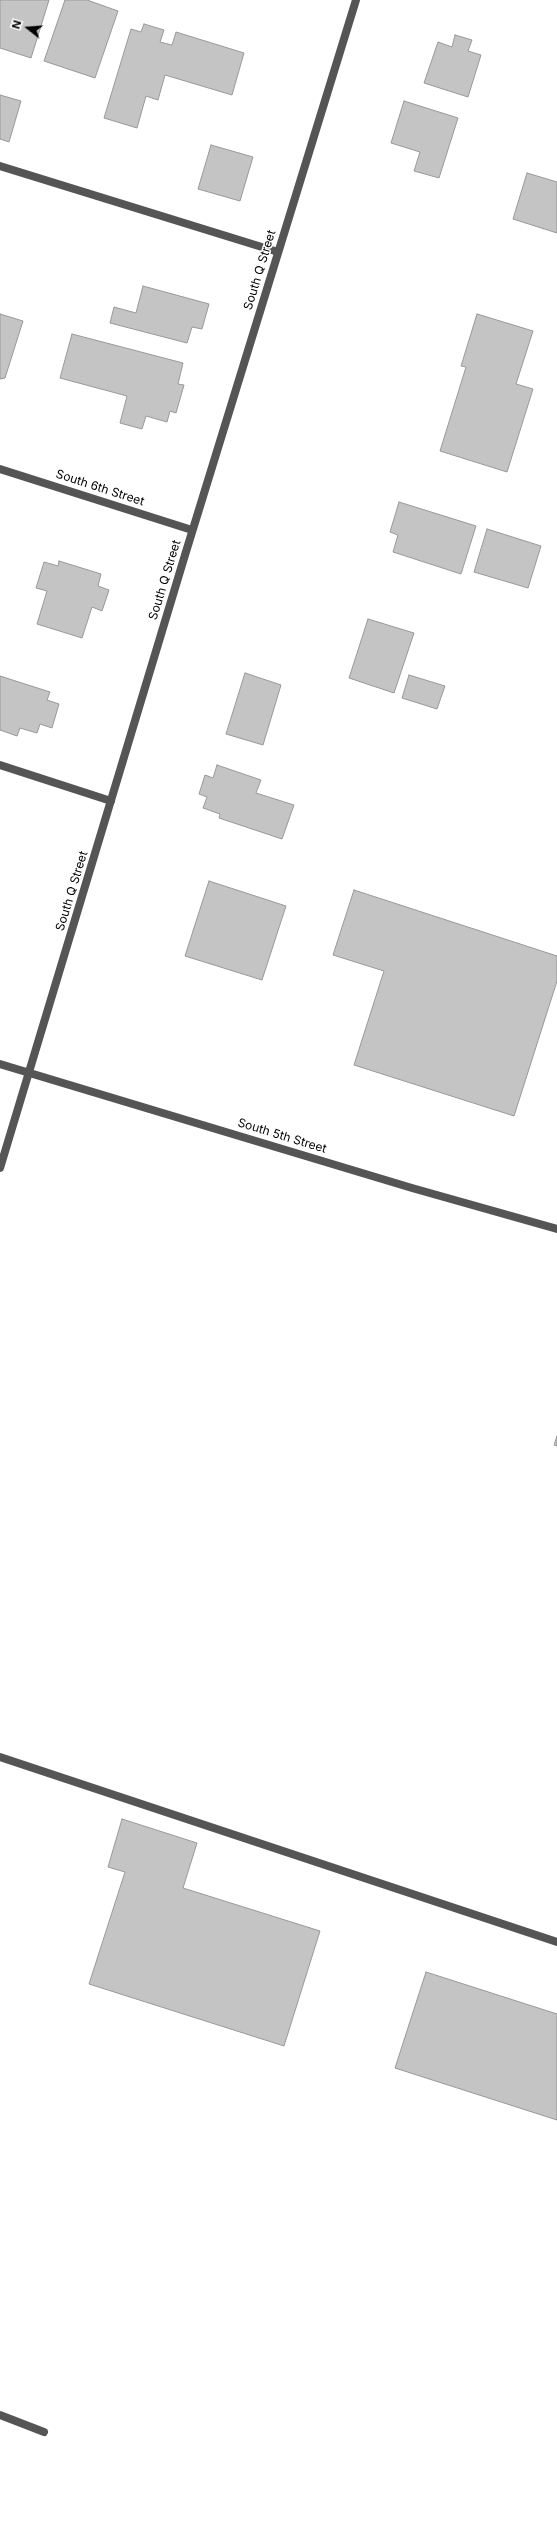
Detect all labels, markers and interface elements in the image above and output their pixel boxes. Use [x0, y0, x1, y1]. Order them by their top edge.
north arrow [8, 8, 48, 48]
text: N [9, 18, 24, 31]
street label: South Q Street [241, 228, 279, 312]
street label: South 6th Street [54, 467, 146, 509]
street label: South Q Street [146, 538, 184, 622]
street label: South Q Street [53, 849, 91, 933]
street label: South 5th Street [236, 1116, 328, 1156]

